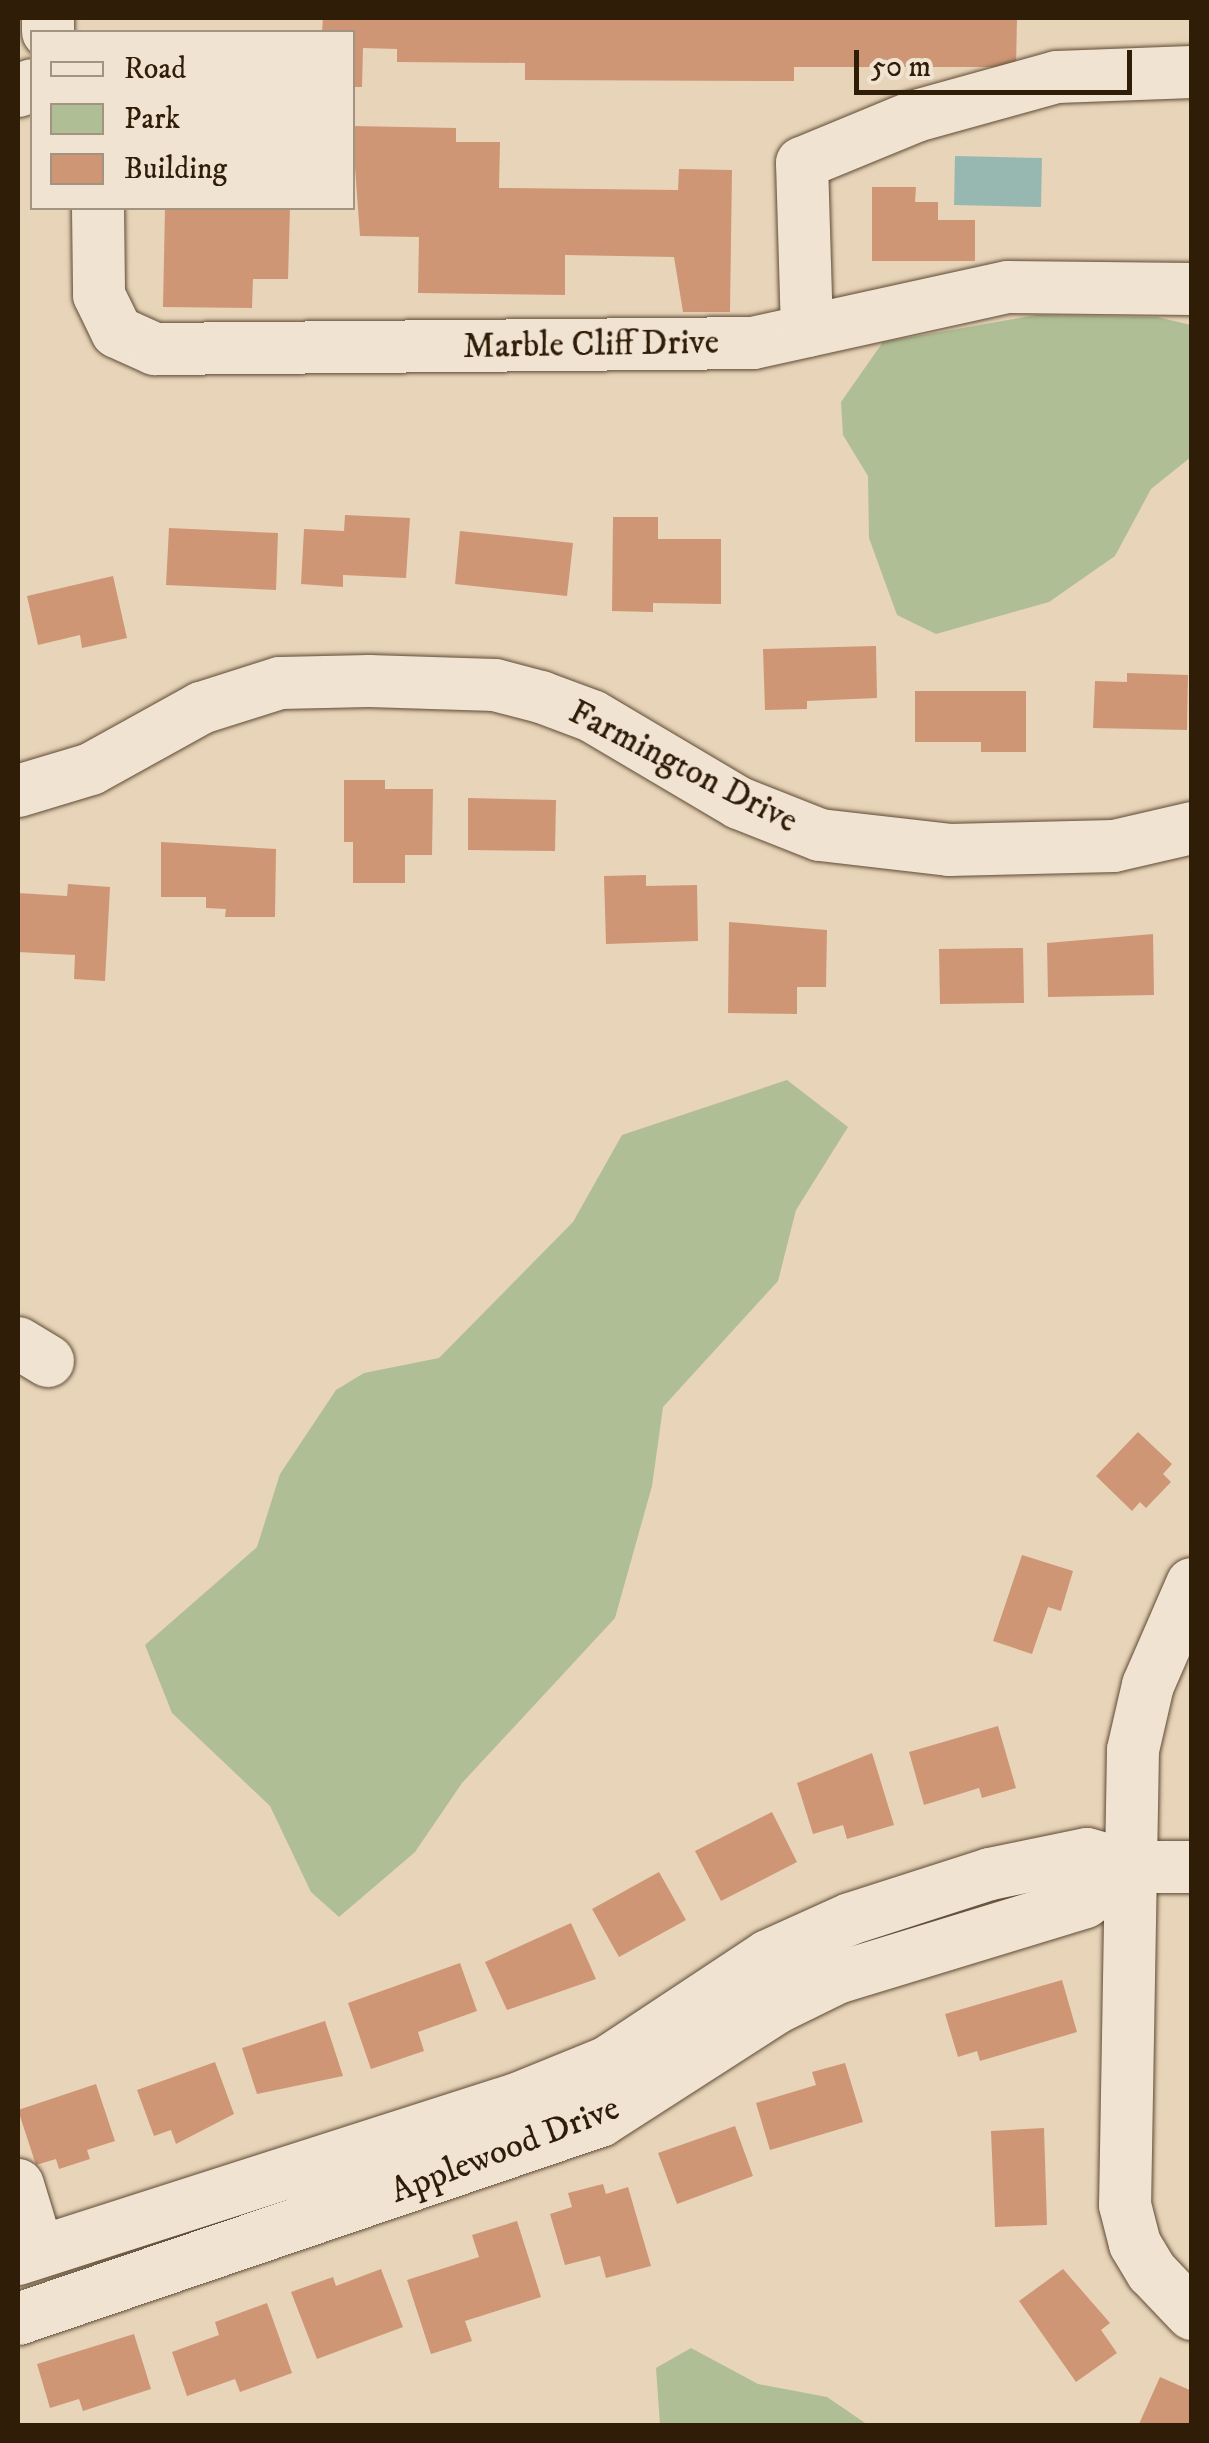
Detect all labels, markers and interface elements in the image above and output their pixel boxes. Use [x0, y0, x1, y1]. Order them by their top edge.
legend [30, 30, 355, 210]
scale bar [859, 30, 1136, 92]
text: 50 m [871, 49, 931, 86]
text: Road [124, 51, 186, 88]
text: Park [124, 101, 180, 138]
text: Building [124, 151, 227, 188]
street label: Marble Cliff Drive [463, 322, 719, 368]
street label: Farmington Drive [562, 691, 804, 843]
street label: Applewood Drive [385, 2087, 625, 2213]

